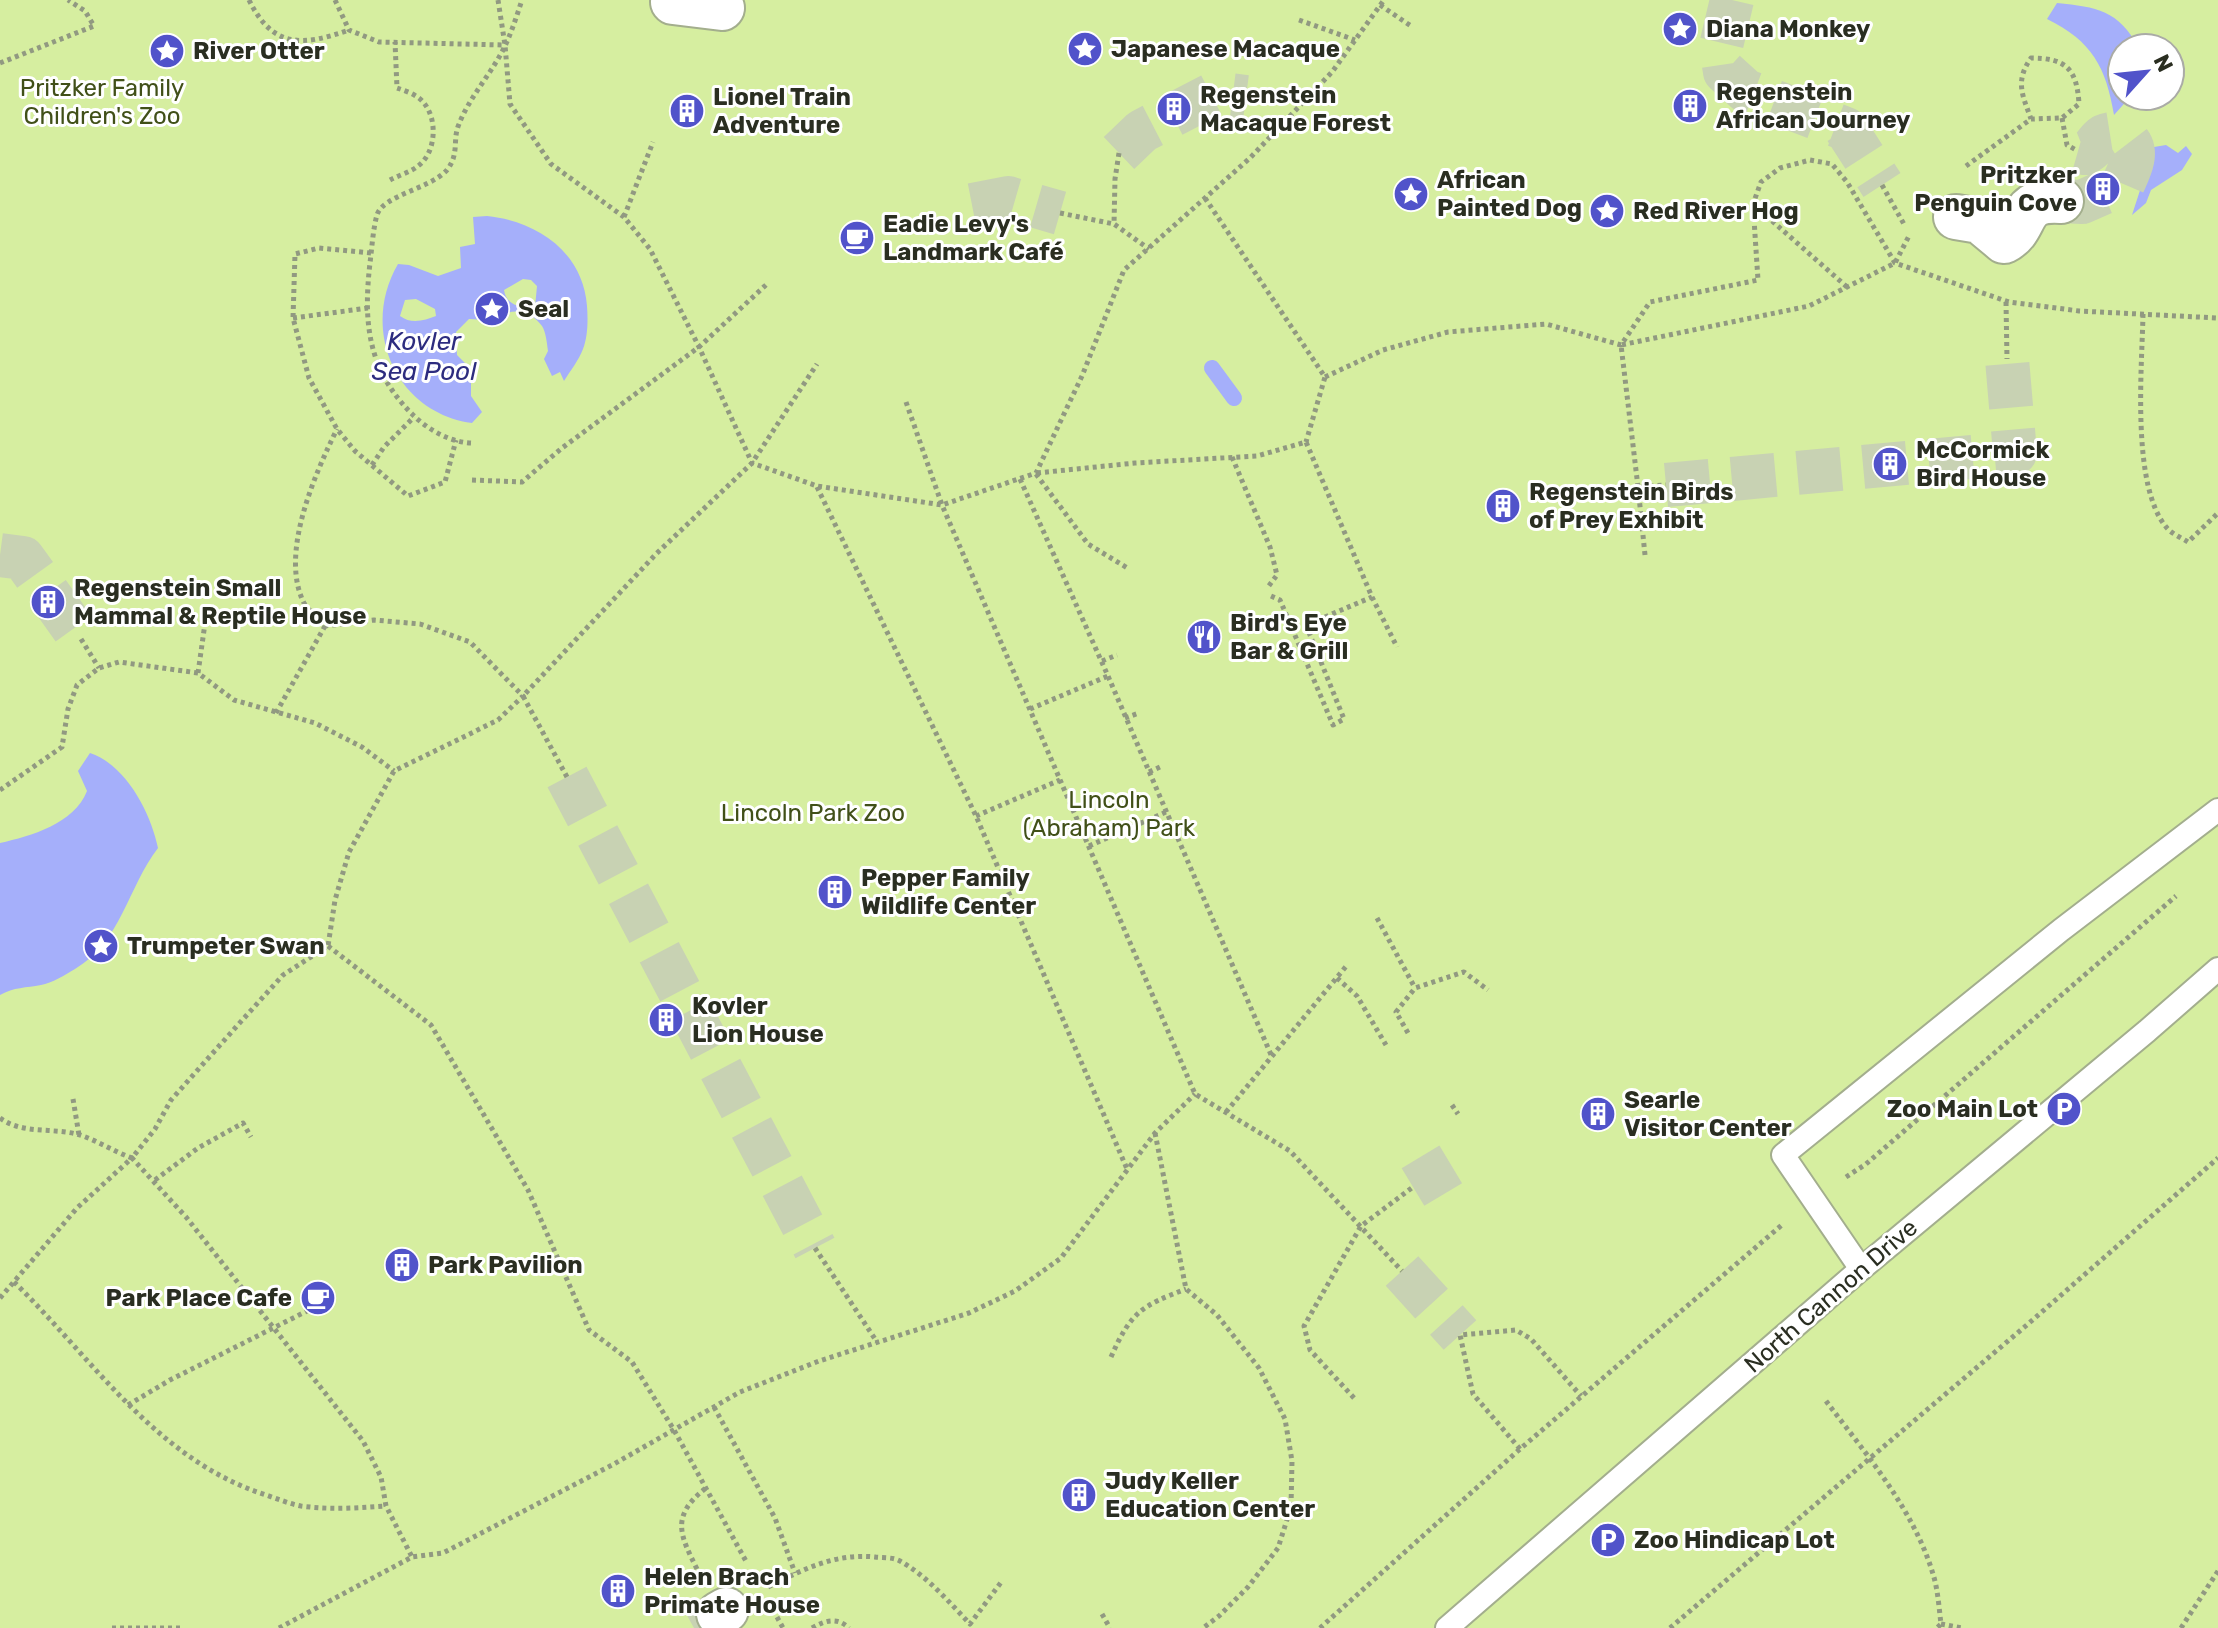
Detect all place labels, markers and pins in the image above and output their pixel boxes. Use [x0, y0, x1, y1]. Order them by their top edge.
place icon: Diana Monkey [1661, 10, 1699, 48]
place label: Diana Monkey [1706, 15, 1870, 43]
place icon: Japanese Macaque [1066, 30, 1104, 68]
place icon: River Otter [148, 32, 186, 70]
place label: Japanese Macaque [1111, 35, 1340, 63]
place label: River Otter [193, 37, 325, 65]
place label: Regenstein African Journey [1716, 78, 1910, 134]
place label: Regenstein Macaque Forest [1200, 81, 1391, 137]
place label: Lionel Train Adventure [713, 83, 851, 139]
building icon: Regenstein African Journey [1671, 87, 1709, 125]
building icon: Regenstein Macaque Forest [1155, 90, 1193, 128]
building icon: Lionel Train Adventure [668, 92, 706, 130]
place label: Pritzker Penguin Cove [1914, 161, 2077, 217]
place label: African Painted Dog [1437, 166, 1582, 222]
building icon: Pritzker Penguin Cove [2084, 170, 2122, 208]
place icon: African Painted Dog [1392, 175, 1430, 213]
place icon: Red River Hog [1588, 192, 1626, 230]
place label: Red River Hog [1633, 197, 1799, 225]
place label: Eadie Levy's Landmark Café [883, 210, 1064, 266]
cafe icon: Eadie Levy's Landmark Café [838, 219, 876, 257]
place icon: Seal [473, 290, 511, 328]
place label: Seal [518, 295, 569, 323]
place label: McCormick Bird House [1916, 436, 2050, 492]
building icon: McCormick Bird House [1871, 445, 1909, 483]
place label: Regenstein Birds of Prey Exhibit [1529, 478, 1734, 534]
building icon: Regenstein Birds of Prey Exhibit [1484, 487, 1522, 525]
place label: Regenstein Small Mammal & Reptile House [74, 574, 367, 630]
building icon: Regenstein Small Mammal & Reptile House [29, 583, 67, 621]
place label: Bird's Eye Bar & Grill [1230, 609, 1348, 665]
restaurant icon: Bird's Eye Bar & Grill [1185, 618, 1223, 656]
place label: Pepper Family Wildlife Center [861, 864, 1036, 920]
building icon: Pepper Family Wildlife Center [816, 873, 854, 911]
place icon: Trumpeter Swan [82, 927, 120, 965]
place label: Trumpeter Swan [127, 932, 325, 960]
place label: Kovler Lion House [692, 992, 824, 1048]
building icon: Kovler Lion House [647, 1001, 685, 1039]
place label: Searle Visitor Center [1624, 1086, 1792, 1142]
parking icon: Zoo Main Lot [2045, 1090, 2083, 1128]
building icon: Searle Visitor Center [1579, 1095, 1617, 1133]
place label: Zoo Main Lot [1887, 1095, 2038, 1123]
building icon: Park Pavilion [383, 1246, 421, 1284]
place label: Park Pavilion [428, 1251, 583, 1279]
cafe icon: Park Place Cafe [299, 1279, 337, 1317]
place label: Park Place Cafe [106, 1284, 292, 1312]
place label: Judy Keller Education Center [1105, 1467, 1315, 1523]
building icon: Judy Keller Education Center [1060, 1476, 1098, 1514]
parking icon: Zoo Hindicap Lot [1589, 1521, 1627, 1559]
place label: Zoo Hindicap Lot [1634, 1526, 1835, 1554]
place label: Helen Brach Primate House [644, 1563, 820, 1619]
building icon: Helen Brach Primate House [599, 1572, 637, 1610]

